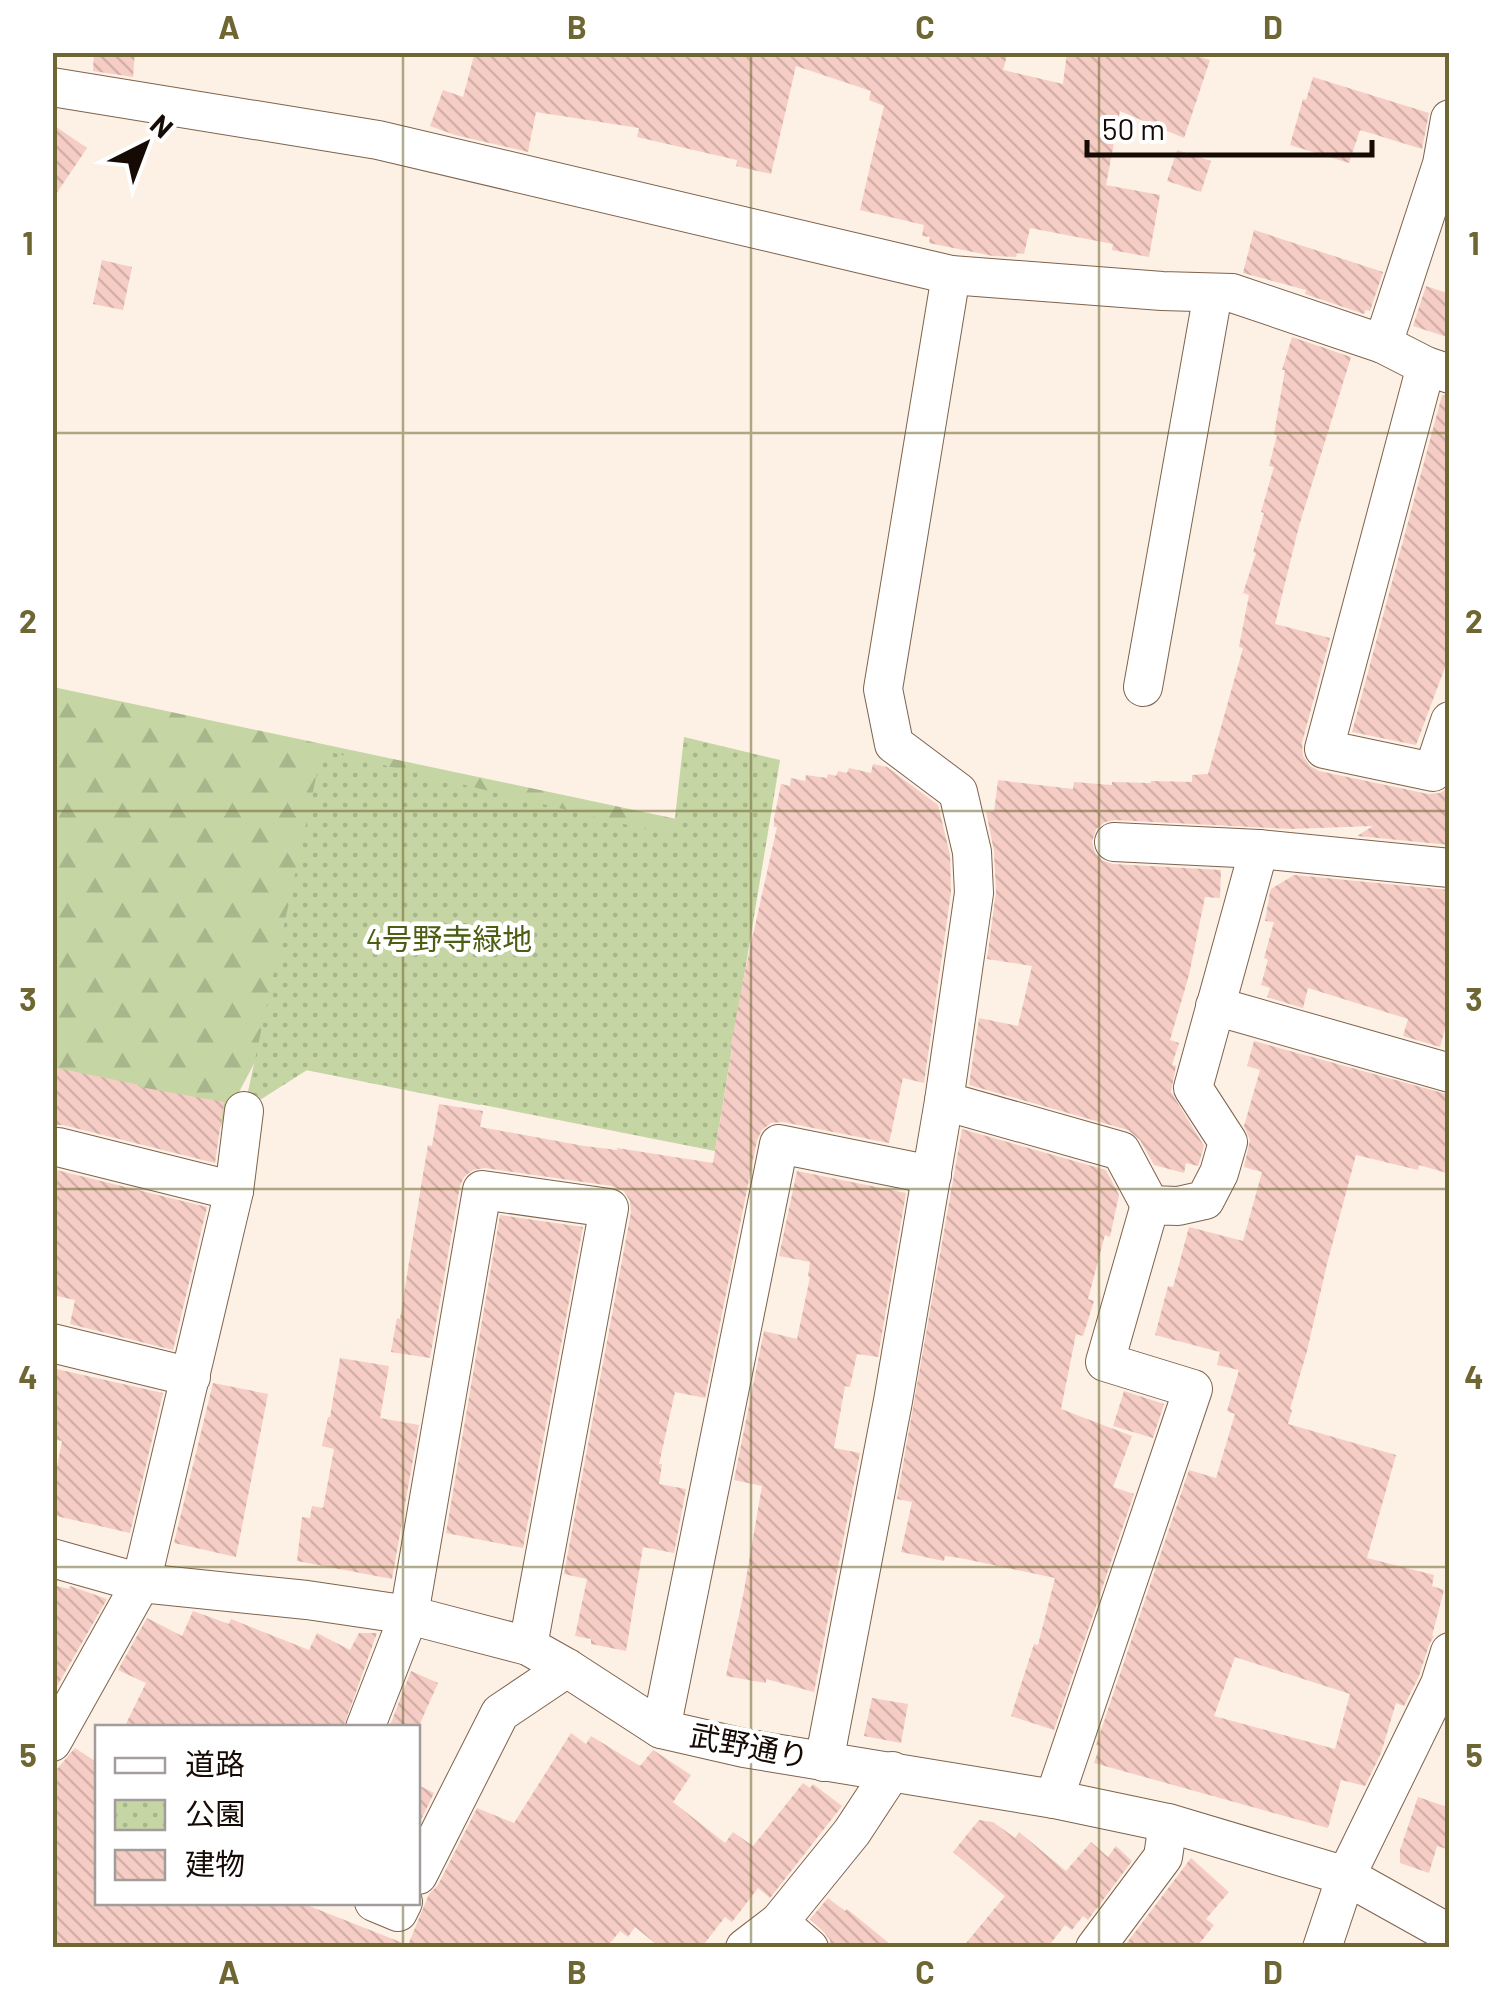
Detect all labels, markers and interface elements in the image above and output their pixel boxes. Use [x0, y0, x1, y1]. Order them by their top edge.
text: A [218, 7, 240, 45]
text: B [567, 7, 587, 45]
text: C [915, 7, 935, 45]
text: D [1263, 7, 1283, 45]
north arrow [95, 95, 195, 195]
scale bar [1087, 95, 1372, 157]
text: N [144, 107, 181, 145]
text: 50 m [1102, 110, 1165, 146]
text: 1 [22, 223, 34, 261]
text: 1 [1468, 223, 1480, 261]
text: 2 [19, 601, 37, 639]
text: 2 [1465, 601, 1483, 639]
park label: 4号野寺緑地 [366, 920, 532, 956]
text: 3 [19, 979, 37, 1017]
text: 3 [1465, 979, 1483, 1017]
text: 4 [18, 1357, 38, 1395]
text: 4 [1464, 1357, 1484, 1395]
street label: 武野通り [687, 1716, 812, 1774]
legend [95, 1725, 420, 1905]
text: 5 [19, 1735, 37, 1773]
text: 5 [1465, 1735, 1483, 1773]
text: 道路 [185, 1745, 245, 1781]
text: 公園 [185, 1795, 245, 1831]
text: 建物 [185, 1845, 245, 1881]
text: A [218, 1952, 240, 1990]
text: B [567, 1952, 587, 1990]
text: C [915, 1952, 935, 1990]
text: D [1263, 1952, 1283, 1990]

